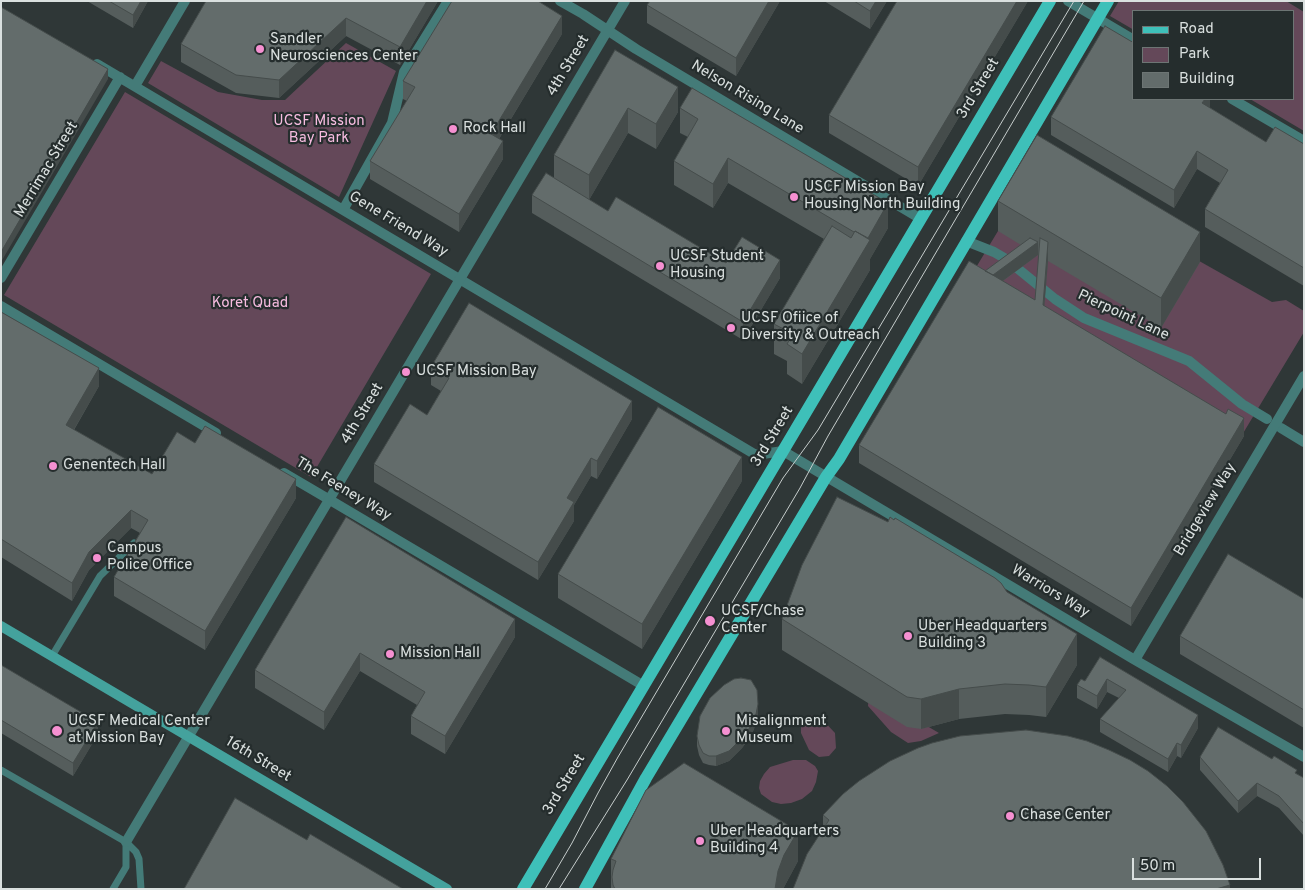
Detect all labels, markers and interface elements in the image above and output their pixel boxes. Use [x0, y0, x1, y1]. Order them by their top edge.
legend [1132, 10, 1295, 100]
text: Road [1179, 20, 1214, 39]
place label: Sandler Neurosciences Center [270, 31, 418, 66]
street label: 4th Street [544, 32, 594, 100]
marker: Sandler Neurosciences Center [254, 43, 266, 55]
text: Park [1179, 45, 1210, 64]
street label: 3rd Street [954, 55, 1004, 123]
street label: Nelson Rising Lane [687, 57, 807, 139]
text: Building [1179, 70, 1234, 89]
park label: UCSF Mission Bay Park [273, 113, 365, 148]
street label: Merrimac Street [11, 119, 83, 221]
place label: Rock Hall [463, 120, 526, 138]
marker: Rock Hall [447, 123, 459, 135]
place label: USCF Mission Bay Housing North Building [804, 179, 961, 214]
street label: Gene Friend Way [345, 188, 451, 262]
marker: USCF Mission Bay Housing North Building [788, 191, 800, 203]
place label: UCSF Student Housing [670, 248, 764, 283]
marker: UCSF Student Housing [654, 260, 666, 272]
street label: Pierpoint Lane [1074, 287, 1172, 345]
park label: Koret Quad [212, 295, 288, 313]
place label: UCSF Ofiice of Diversity & Outreach [741, 310, 880, 345]
marker: UCSF Ofiice of Diversity & Outreach [725, 322, 737, 334]
place label: UCSF Mission Bay [416, 363, 537, 381]
marker: UCSF Mission Bay [400, 366, 412, 378]
street label: 4th Street [338, 380, 388, 448]
street label: 3rd Street [748, 403, 798, 471]
street label: The Feeney Way [292, 454, 394, 526]
place label: Genentech Hall [63, 457, 166, 475]
marker: Genentech Hall [47, 460, 59, 472]
street label: Bridgeview Way [1171, 460, 1241, 560]
place label: Campus Police Office [107, 540, 192, 575]
marker: Campus Police Office [91, 552, 103, 564]
street label: Warriors Way [1008, 562, 1092, 622]
place label: UCSF/Chase Center [721, 603, 804, 638]
marker: UCSF/Chase Center [703, 614, 717, 628]
place label: Uber Headquarters Building 3 [918, 618, 1047, 653]
marker: Uber Headquarters Building 3 [902, 630, 914, 642]
place label: Mission Hall [400, 645, 480, 663]
marker: Mission Hall [384, 648, 396, 660]
place label: UCSF Medical Center at Mission Bay [68, 713, 210, 748]
place label: Misalignment Museum [736, 713, 827, 748]
marker: UCSF Medical Center at Mission Bay [50, 724, 64, 738]
marker: Misalignment Museum [720, 725, 732, 737]
street label: 16th Street [222, 733, 294, 787]
street label: 3rd Street [540, 751, 590, 819]
place label: Chase Center [1020, 807, 1110, 825]
marker: Chase Center [1004, 810, 1016, 822]
place label: Uber Headquarters Building 4 [710, 823, 839, 858]
marker: Uber Headquarters Building 4 [694, 835, 706, 847]
scale bar [1135, 848, 1264, 880]
text: 50 m [1140, 857, 1175, 876]

